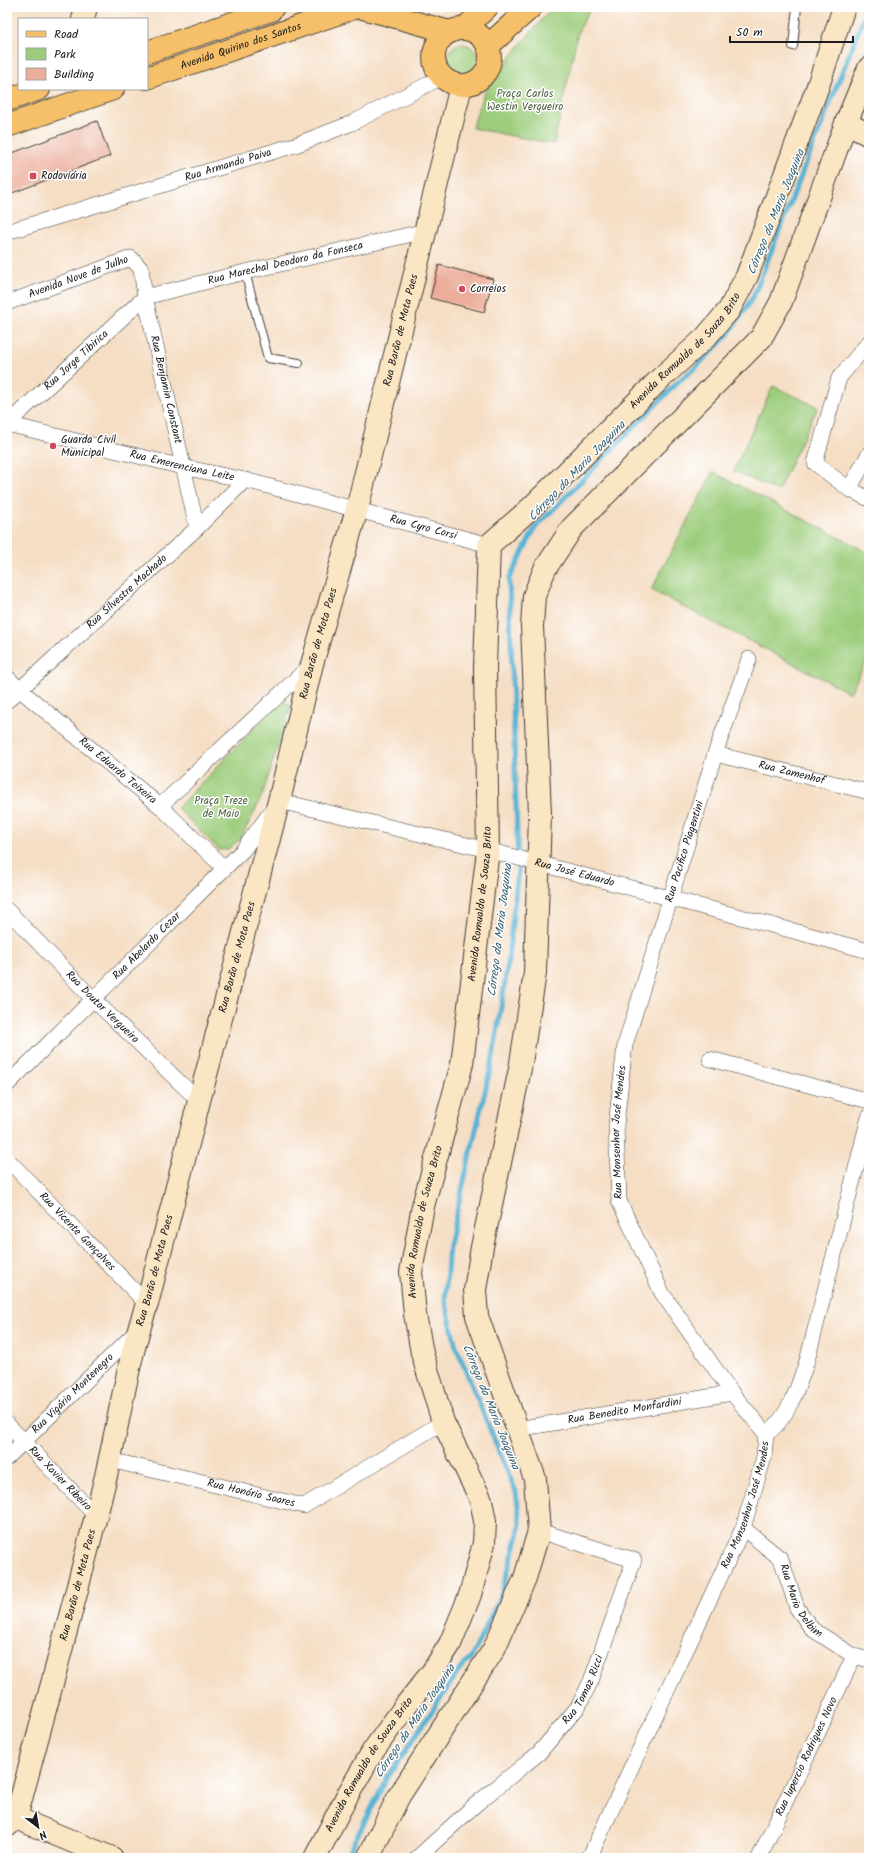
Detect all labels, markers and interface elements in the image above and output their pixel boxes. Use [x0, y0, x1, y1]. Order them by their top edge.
street label: Avenida Quirino dos Santos [178, 17, 304, 75]
legend [18, 18, 148, 90]
scale bar [730, 18, 853, 44]
text: 50 m [736, 23, 763, 42]
text: Road [54, 25, 79, 44]
text: Park [54, 45, 76, 64]
text: Building [54, 65, 94, 84]
park label: Praça Carlos Westin Vergueiro [487, 85, 563, 116]
street label: Rua Armando Paiva [182, 143, 274, 187]
water label: Córrego da Maria Joaquina [742, 145, 810, 278]
place label: Rodoviária [41, 167, 87, 185]
marker: Rodoviária [28, 171, 38, 181]
street label: Rua Marechal Deodoro da Fonseca [206, 237, 365, 290]
street label: Avenida Nove de Julho [26, 251, 131, 303]
street label: Rua Barão de Mota Paes [378, 272, 423, 388]
place label: Correios [470, 280, 506, 298]
marker: Correios [457, 284, 467, 294]
street label: Avenida Romualdo de Souza Brito [625, 290, 746, 414]
street label: Rua Jorge Tibirica [40, 326, 113, 395]
street label: Rua Benjamin Constant [145, 334, 187, 446]
water label: Córrego da Maria Joaquina [524, 415, 631, 526]
place label: Guarda Civil Municipal [61, 431, 116, 462]
marker: Guarda Civil Municipal [48, 441, 58, 451]
street label: Rua Emerenciana Leite [128, 445, 236, 487]
street label: Rua Cyro Corsi [388, 510, 459, 545]
street label: Rua Silvestre Machado [82, 550, 171, 634]
street label: Rua Barão de Mota Paes [295, 585, 343, 701]
street label: Rua Eduardo Teixeira [75, 733, 161, 809]
street label: Rua Zamenhof [757, 756, 829, 790]
park label: Praça Treze de Maio [194, 792, 248, 823]
street label: Rua Pacifico Piagentini [661, 798, 709, 905]
street label: Avenida Romualdo de Souza Brito [463, 826, 497, 983]
street label: Rua José Eduardo [533, 854, 616, 892]
water label: Córrego da Maria Joaquina [482, 861, 518, 998]
street label: Rua Barão de Mota Paes [214, 899, 261, 1015]
street label: Rua Abelardo Cezar [108, 907, 186, 984]
street label: Rua Doutor Vergueiro [61, 967, 143, 1048]
street label: Rua Monsenhor José Mendes [607, 1064, 632, 1200]
street label: Avenida Romualdo de Souza Brito [402, 1143, 448, 1299]
street label: Rua Vicente Gonçalves [35, 1188, 120, 1275]
street label: Rua Barão de Mota Paes [131, 1212, 179, 1329]
water label: Córrego da Maria Joaquina [457, 1341, 525, 1474]
street label: Rua Vigário Montenegro [27, 1349, 118, 1438]
street label: Rua Benedito Monfardini [566, 1393, 683, 1429]
street label: Rua Monsenhor José Mendes [716, 1440, 774, 1572]
street label: Rua Xavier Ribeiro [24, 1442, 96, 1515]
street label: Rua Honório Soares [205, 1474, 297, 1513]
street label: Rua Barão de Mota Paes [55, 1527, 101, 1643]
street label: Rua Mario Delbim [774, 1561, 826, 1643]
street label: Rua Tomaz Ricci [558, 1652, 609, 1729]
water label: Córrego da Maria Joaquina [370, 1659, 461, 1782]
street label: Avenida Romualdo de Souza Brito [321, 1693, 418, 1836]
street label: Rua lupercio Rodrigues Novo [771, 1694, 842, 1819]
north arrow [18, 1807, 58, 1847]
text: N [35, 1825, 50, 1844]

